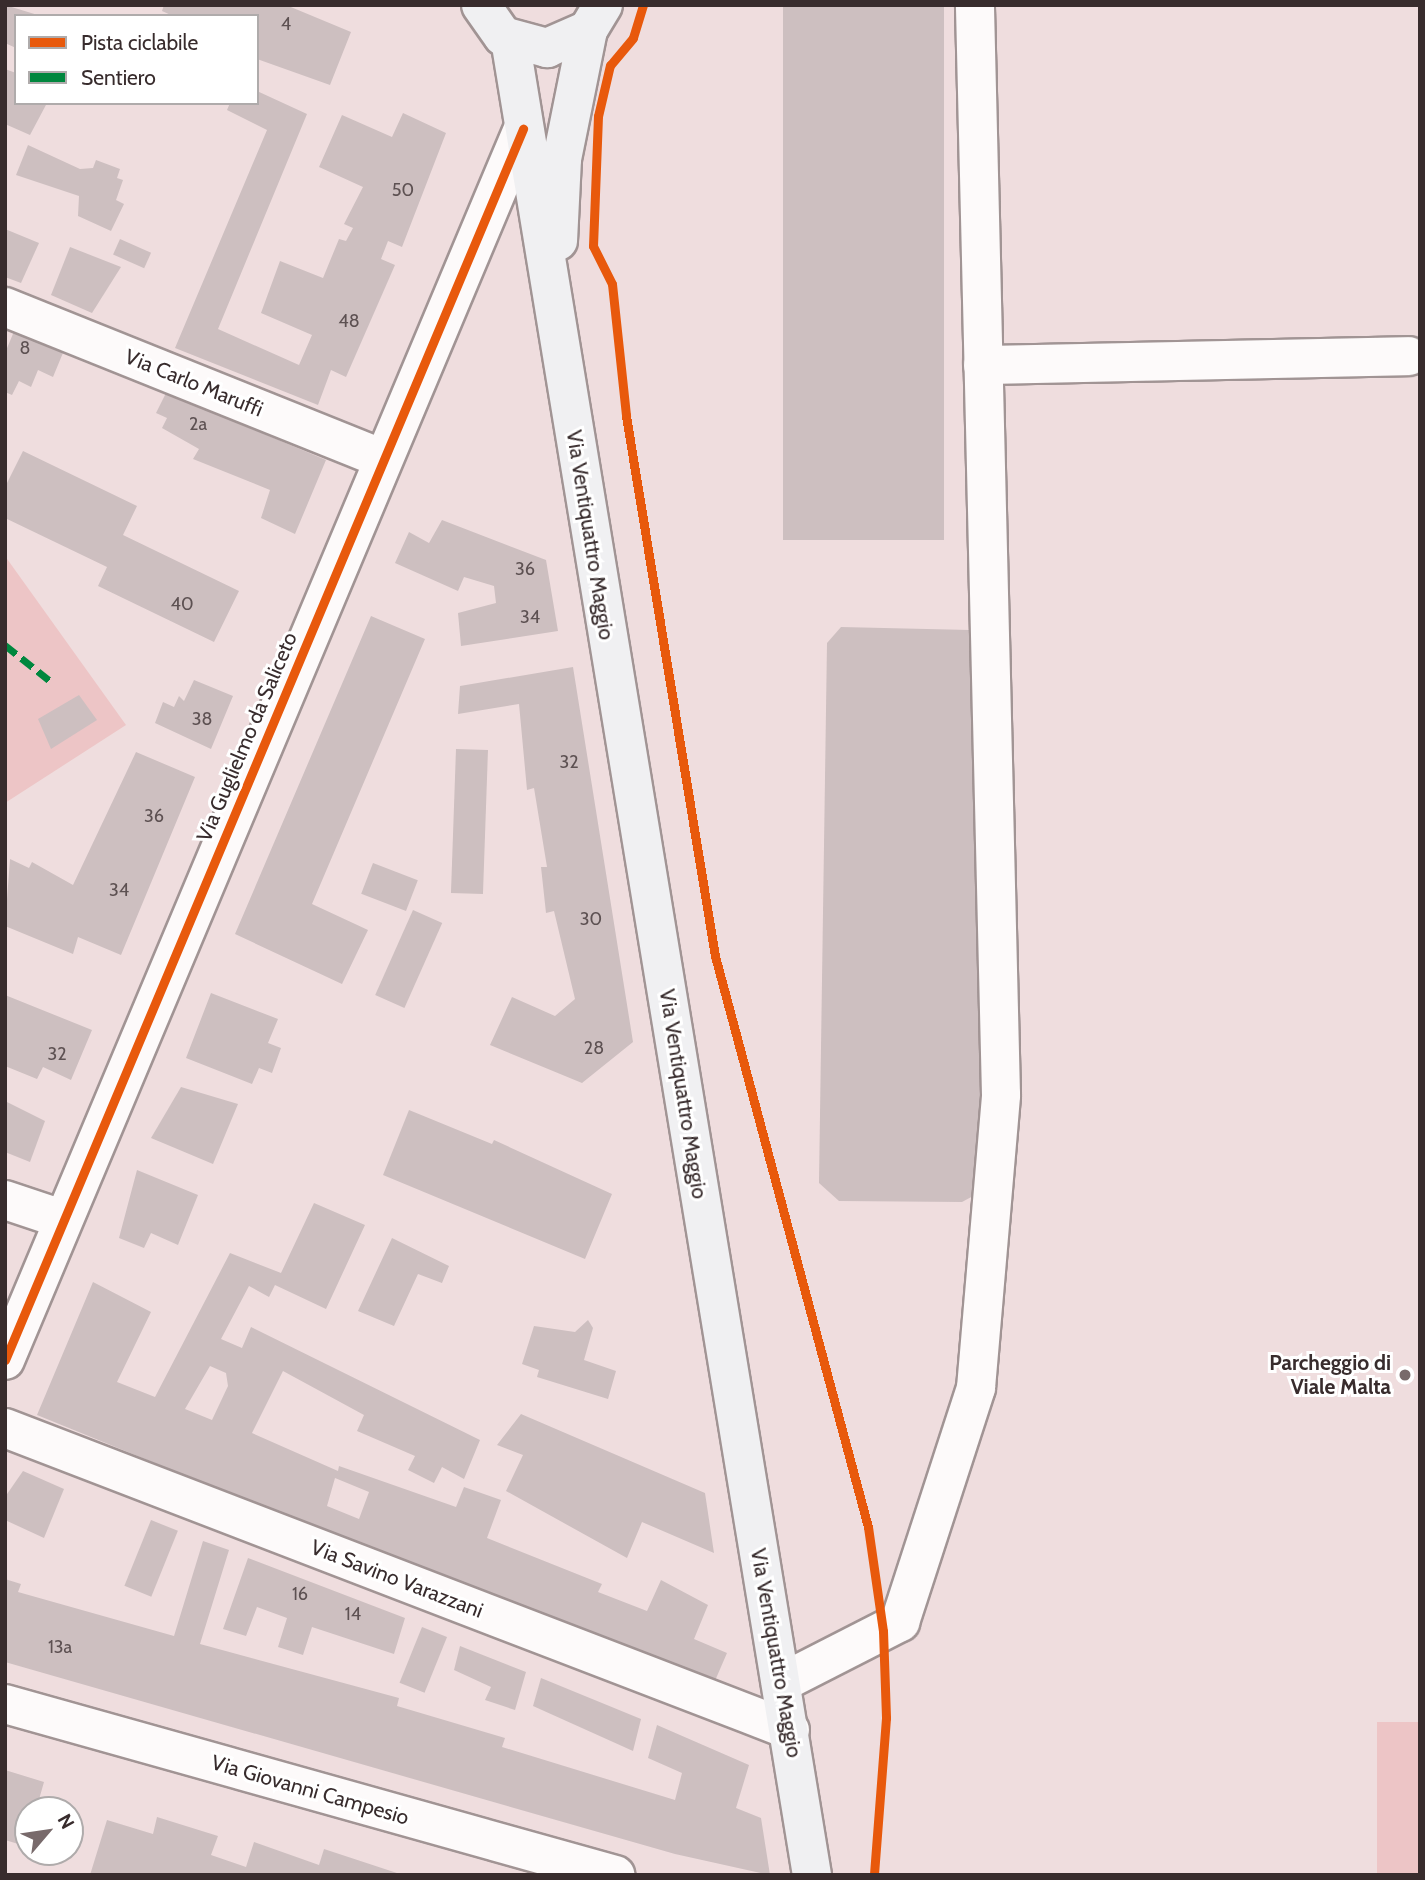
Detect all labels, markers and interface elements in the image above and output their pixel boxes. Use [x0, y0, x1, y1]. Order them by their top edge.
house number: 4 [281, 13, 291, 35]
legend [14, 14, 259, 105]
text: Pista ciclabile [81, 30, 198, 55]
text: Sentiero [81, 65, 156, 90]
house number: 50 [392, 179, 414, 201]
house number: 48 [338, 310, 360, 332]
house number: 8 [20, 337, 30, 359]
street label: Via Carlo Maruffi [121, 344, 267, 422]
house number: 2a [189, 413, 207, 435]
street label: Via Ventiquattro Maggio [561, 428, 619, 642]
house number: 36 [515, 558, 535, 580]
house number: 40 [171, 593, 193, 615]
house number: 34 [520, 606, 540, 628]
street label: Via Guglielmo da Saliceto [191, 628, 303, 846]
house number: 38 [192, 708, 212, 730]
house number: 32 [559, 751, 579, 773]
house number: 36 [144, 805, 164, 827]
house number: 34 [109, 879, 129, 901]
house number: 30 [580, 908, 602, 930]
street label: Via Ventiquattro Maggio [654, 987, 712, 1201]
house number: 28 [584, 1037, 604, 1059]
house number: 32 [47, 1043, 67, 1065]
place label: Parcheggio di Viale Malta [1269, 1350, 1391, 1400]
marker: Parcheggio di Viale Malta [1397, 1367, 1413, 1383]
street label: Via Savino Varazzani [307, 1535, 487, 1623]
street label: Via Ventiquattro Maggio [745, 1546, 807, 1760]
house number: 16 [292, 1583, 308, 1605]
house number: 14 [345, 1603, 361, 1625]
house number: 13a [48, 1636, 72, 1658]
street label: Via Giovanni Campesio [208, 1750, 412, 1830]
north arrow [14, 1796, 84, 1866]
text: N [53, 1810, 79, 1833]

